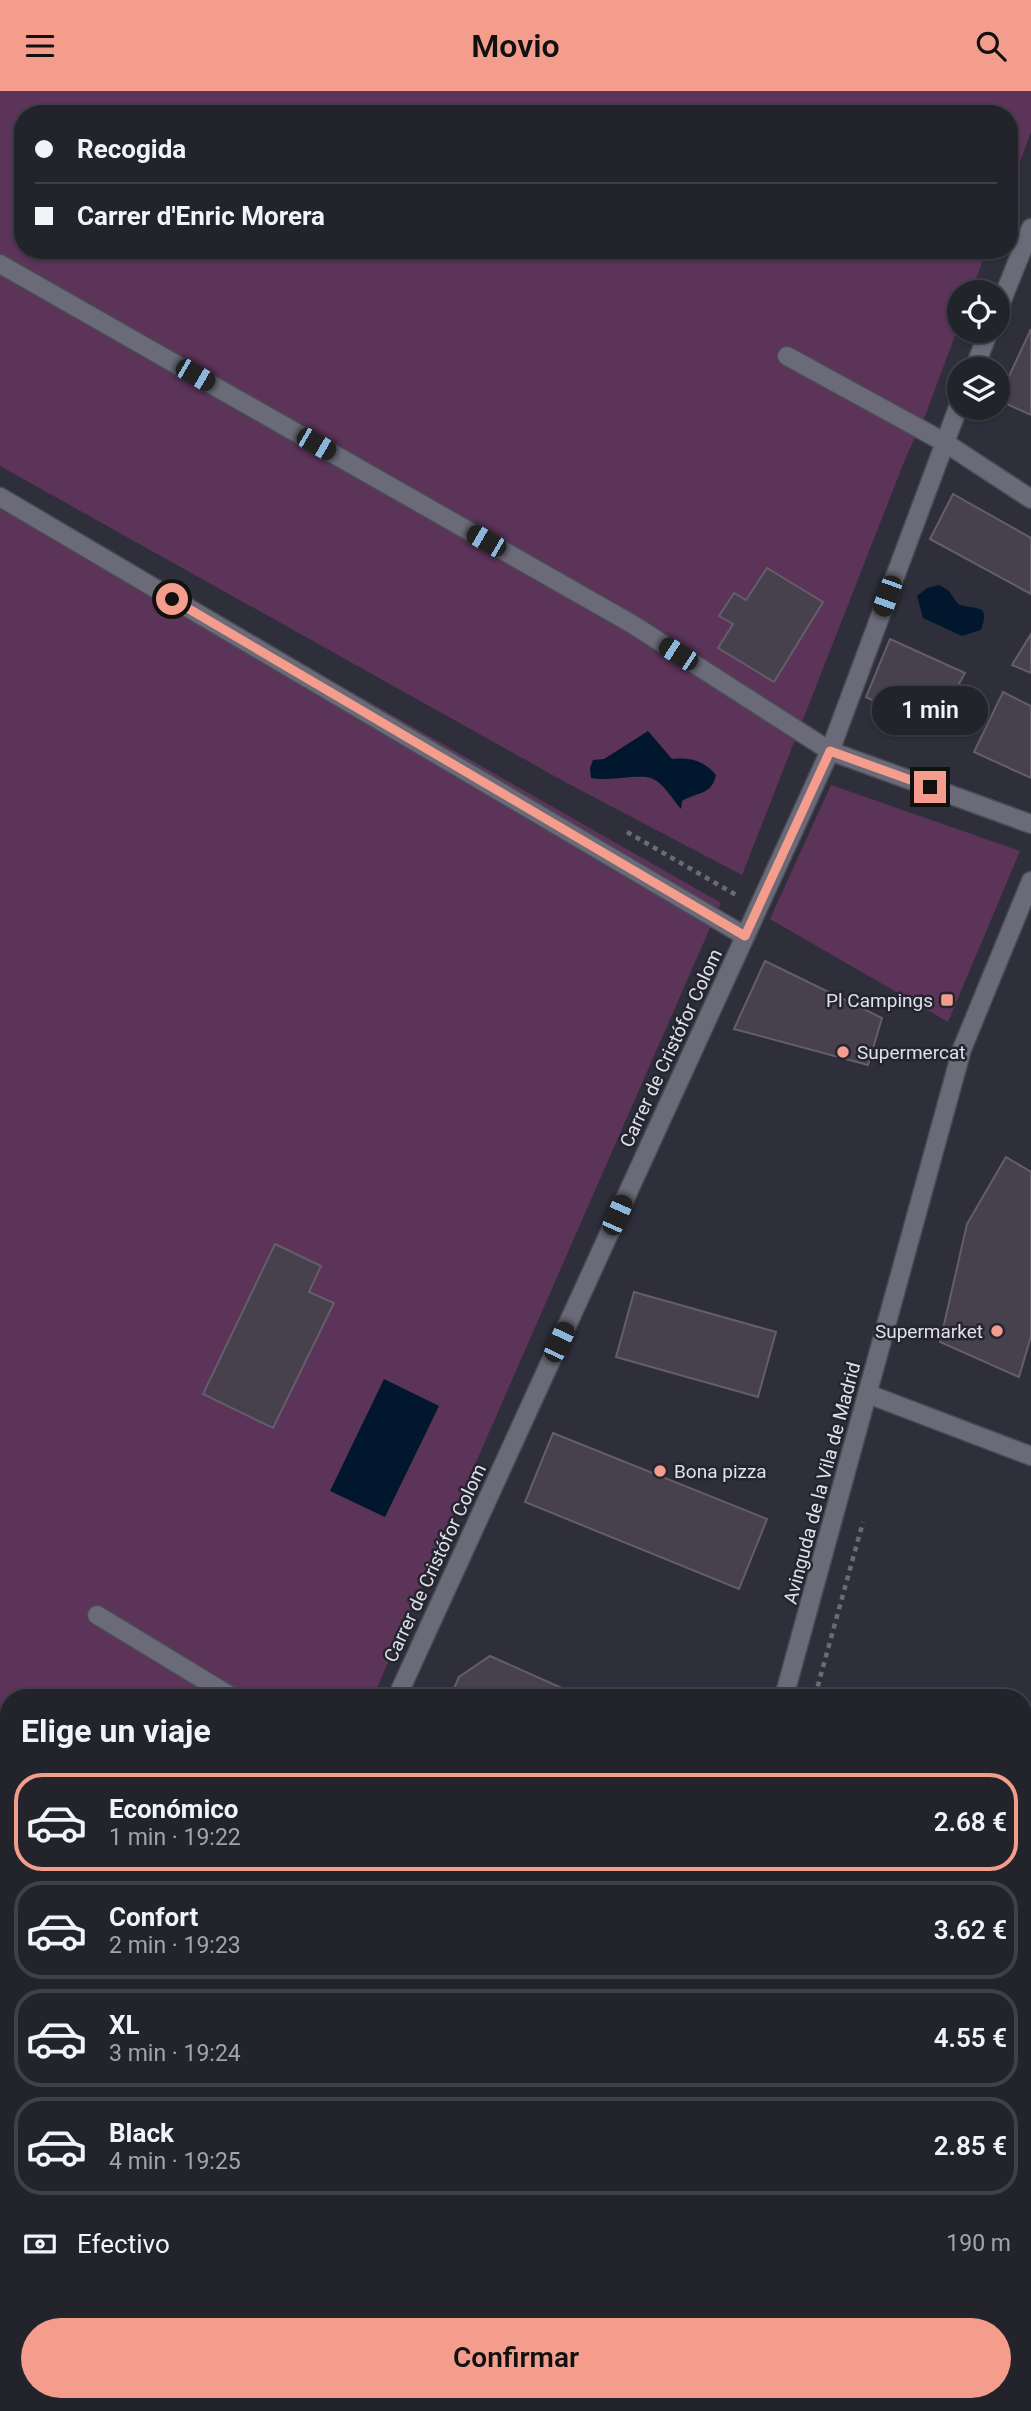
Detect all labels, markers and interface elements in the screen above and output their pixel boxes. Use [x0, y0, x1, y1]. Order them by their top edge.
icon: menu [21, 27, 59, 65]
text: Movio [471, 27, 560, 65]
icon: search [972, 27, 1010, 65]
text: Recogida [77, 134, 186, 164]
text: Carrer d'Enric Morera [77, 201, 325, 231]
map controls [947, 280, 1010, 420]
button: locate [947, 280, 1010, 343]
car [172, 355, 219, 395]
button: layers [947, 357, 1010, 420]
car [293, 424, 340, 464]
car [463, 521, 510, 561]
car [870, 573, 905, 619]
route start [156, 583, 188, 615]
car [655, 634, 702, 674]
callout: 1 min [872, 685, 988, 735]
text: 1 min [901, 697, 959, 724]
route end [914, 771, 946, 803]
street label: Carrer de Cristófor Colom [615, 945, 727, 1151]
place label: Pl Campings [826, 989, 933, 1012]
marker: Pl Campings [939, 992, 955, 1008]
place label: Supermercat [857, 1041, 965, 1064]
marker: Supermercat [835, 1044, 851, 1060]
car [599, 1192, 636, 1238]
car [541, 1319, 578, 1365]
place label: Supermarket [875, 1320, 983, 1343]
marker: Supermarket [989, 1323, 1005, 1339]
street label: Avinguda de la Vila de Madrid [779, 1359, 865, 1607]
street label: Carrer de Cristófor Colom [379, 1460, 491, 1666]
place label: Bona pizza [674, 1460, 767, 1483]
marker: Bona pizza [652, 1463, 668, 1479]
text: Elige un viaje [21, 1712, 211, 1750]
icon: car [25, 1791, 88, 1854]
text: Económico [109, 1794, 238, 1824]
text: 2.68 € [934, 1807, 1007, 1837]
text: 1 min · 19:22 [109, 1824, 241, 1851]
icon: car [25, 1899, 88, 1962]
text: Confort [109, 1902, 198, 1932]
text: 3.62 € [934, 1915, 1007, 1945]
text: 2 min · 19:23 [109, 1932, 241, 1959]
icon: car [25, 2007, 88, 2070]
text: XL [109, 2010, 140, 2040]
text: 4.55 € [934, 2023, 1007, 2053]
text: 3 min · 19:24 [109, 2040, 241, 2067]
icon: car [25, 2115, 88, 2178]
text: Black [109, 2118, 174, 2148]
text: 2.85 € [934, 2131, 1007, 2161]
text: 4 min · 19:25 [109, 2148, 241, 2175]
icon: cash [21, 2225, 59, 2263]
text: Efectivo [77, 2229, 170, 2259]
text: 190 m [946, 2230, 1011, 2257]
button: Confirmar [21, 2318, 1011, 2398]

